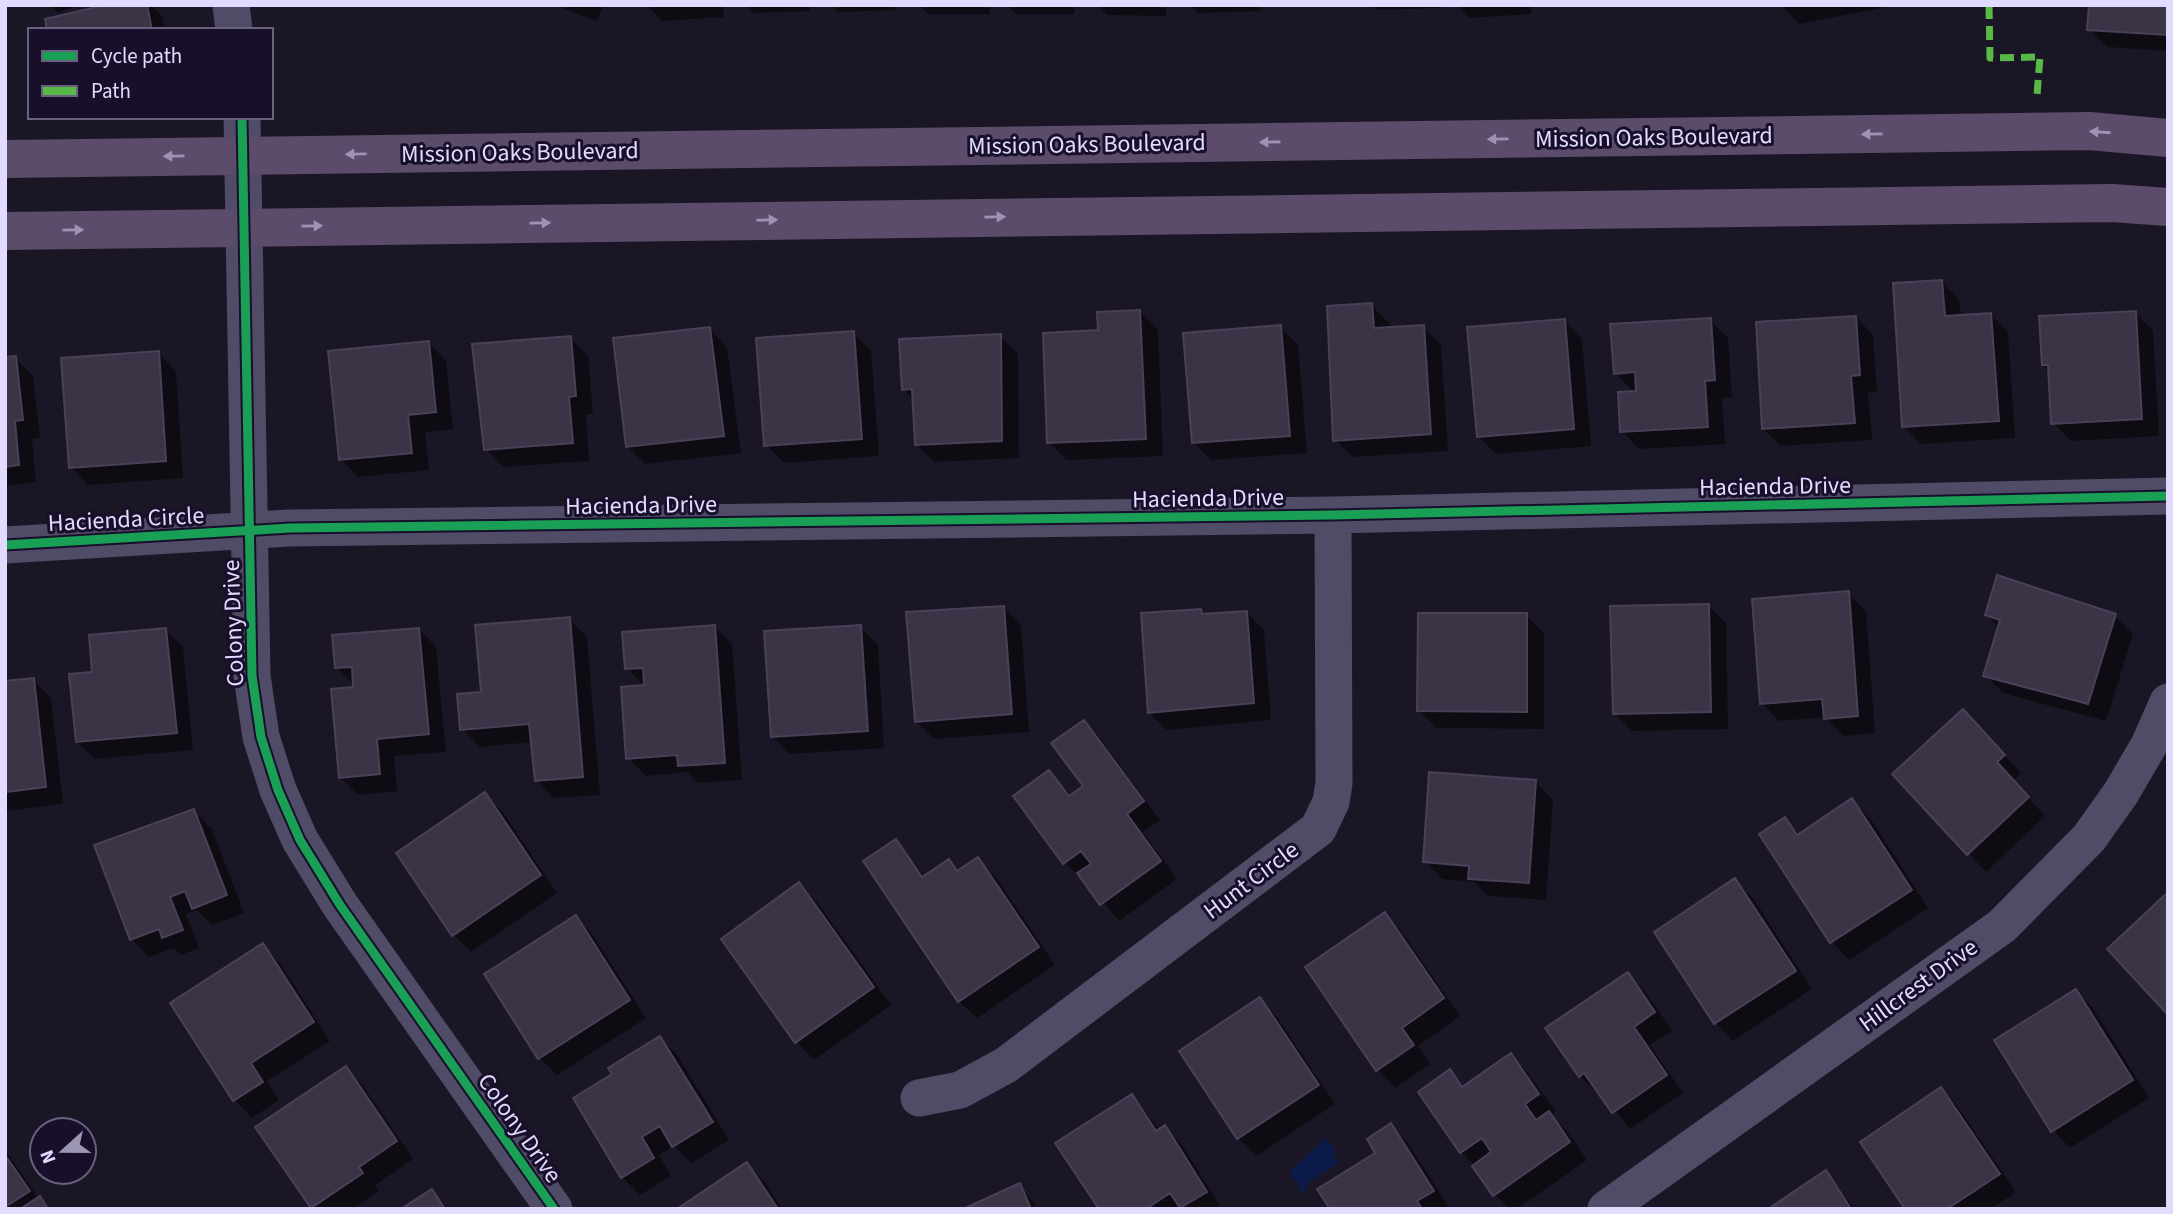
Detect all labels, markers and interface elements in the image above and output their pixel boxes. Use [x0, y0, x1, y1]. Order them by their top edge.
legend [28, 28, 273, 119]
text: Cycle path [91, 41, 182, 71]
text: Path [91, 76, 131, 106]
street label: Mission Oaks Boulevard [1535, 118, 1773, 157]
street label: Mission Oaks Boulevard [968, 125, 1206, 164]
one-way arrow [2089, 126, 2111, 137]
one-way arrow [1861, 128, 1883, 140]
street label: Mission Oaks Boulevard [401, 133, 639, 172]
one-way arrow [1487, 133, 1509, 145]
one-way arrow [1259, 136, 1281, 148]
one-way arrow [345, 148, 367, 160]
one-way arrow [163, 151, 185, 162]
one-way arrow [984, 212, 1006, 223]
one-way arrow [756, 214, 778, 226]
one-way arrow [529, 217, 551, 229]
one-way arrow [301, 220, 323, 232]
one-way arrow [63, 224, 85, 236]
street label: Hacienda Drive [1699, 468, 1851, 505]
street label: Hacienda Drive [1132, 480, 1284, 517]
street label: Hacienda Drive [565, 487, 717, 524]
street label: Hacienda Circle [47, 498, 205, 541]
street label: Colony Drive [214, 559, 253, 687]
street label: Hunt Circle [1196, 833, 1306, 928]
street label: Hillcrest Drive [1852, 930, 1985, 1040]
street label: Colony Drive [469, 1066, 570, 1190]
north arrow [28, 1116, 98, 1186]
text: N [34, 1146, 63, 1167]

